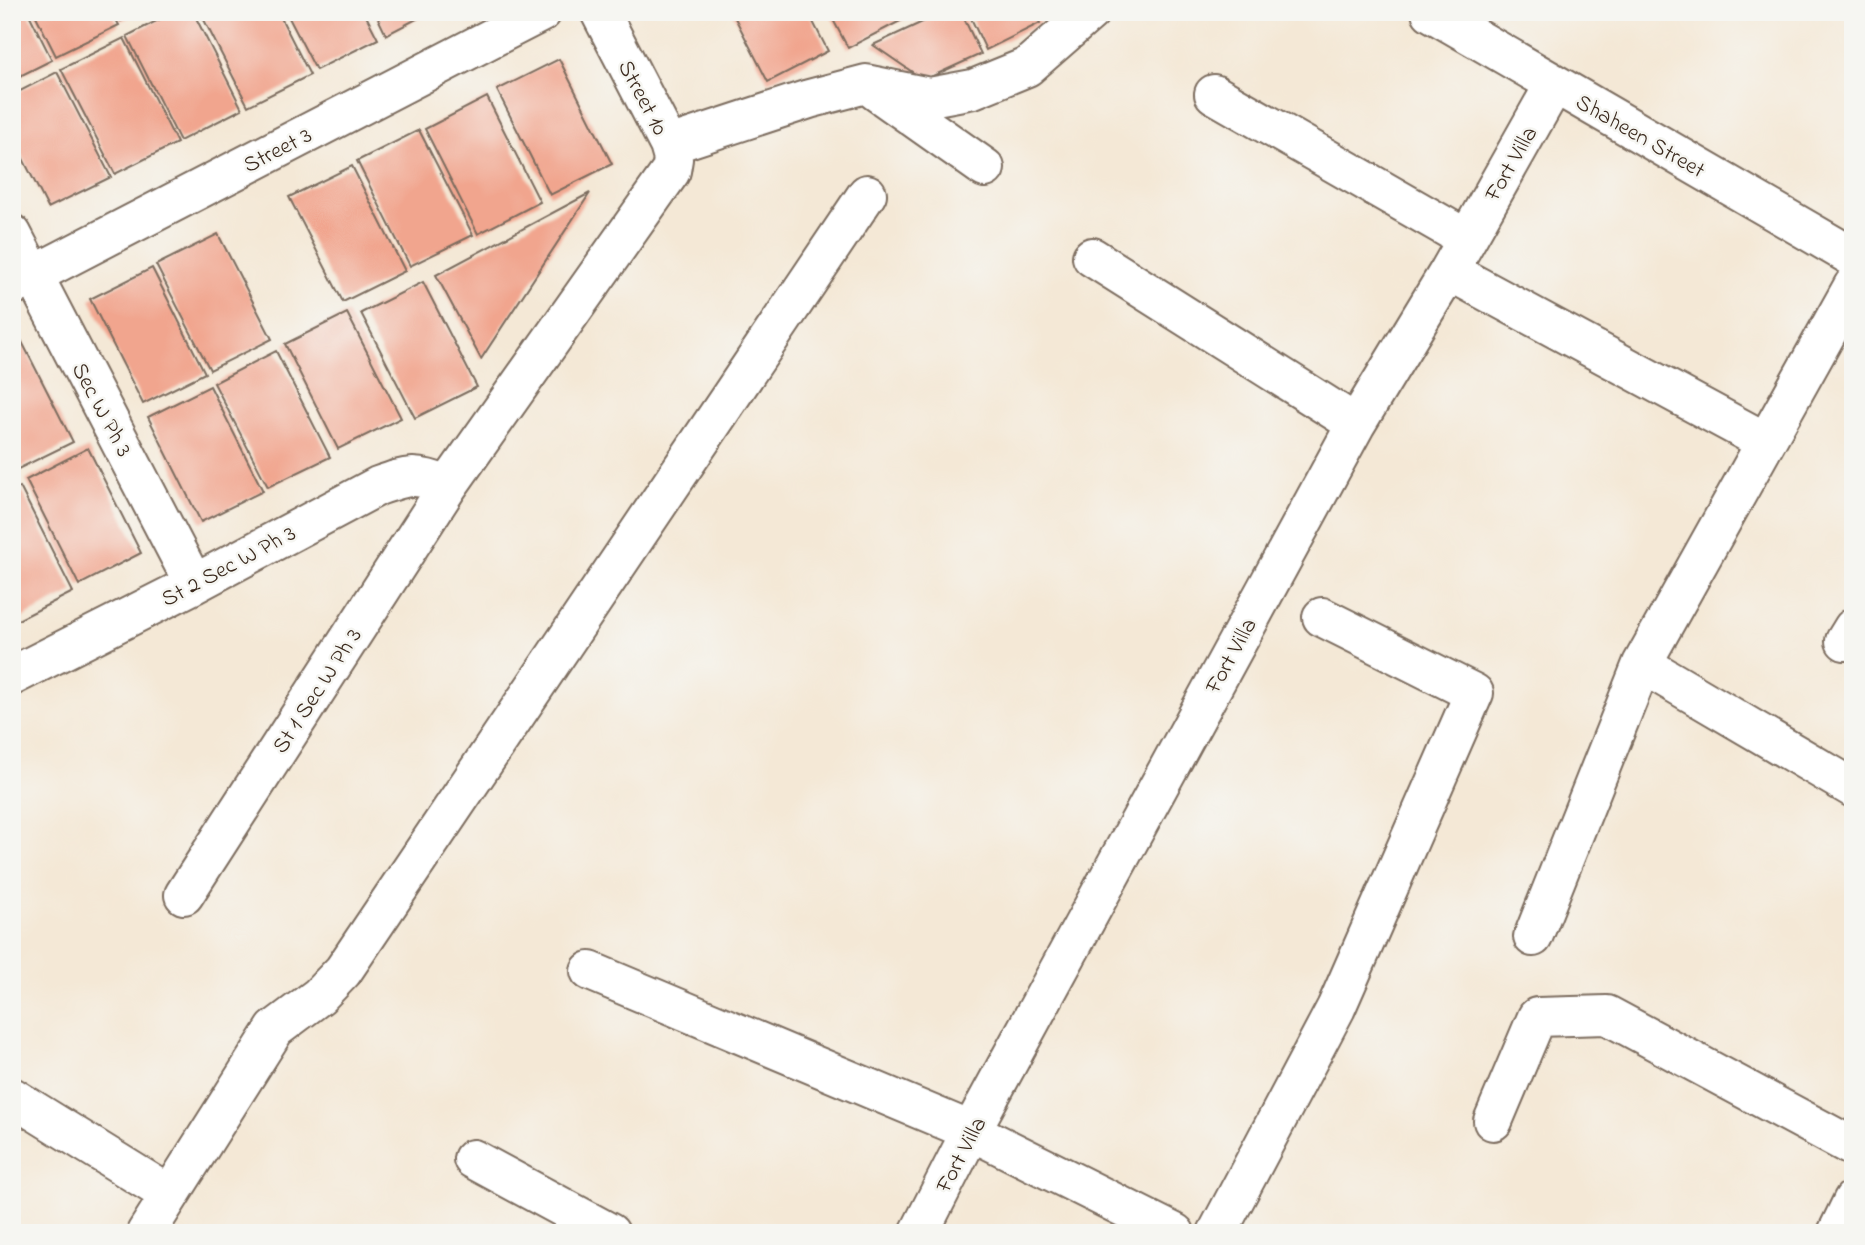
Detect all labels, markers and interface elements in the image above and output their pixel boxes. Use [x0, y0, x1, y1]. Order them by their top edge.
street label: Street 10 [608, 55, 675, 142]
street label: Shaheen Street [1569, 87, 1711, 188]
street label: Street 3 [238, 120, 318, 183]
street label: Fort Villa [1477, 121, 1547, 209]
street label: Sec W Ph 3 [62, 357, 139, 463]
street label: St 2 Sec W Ph 3 [156, 518, 302, 617]
street label: Fort Villa [1197, 613, 1266, 701]
street label: St 1 Sec W Ph 3 [265, 622, 371, 761]
street label: Fort Villa [928, 1111, 996, 1200]

